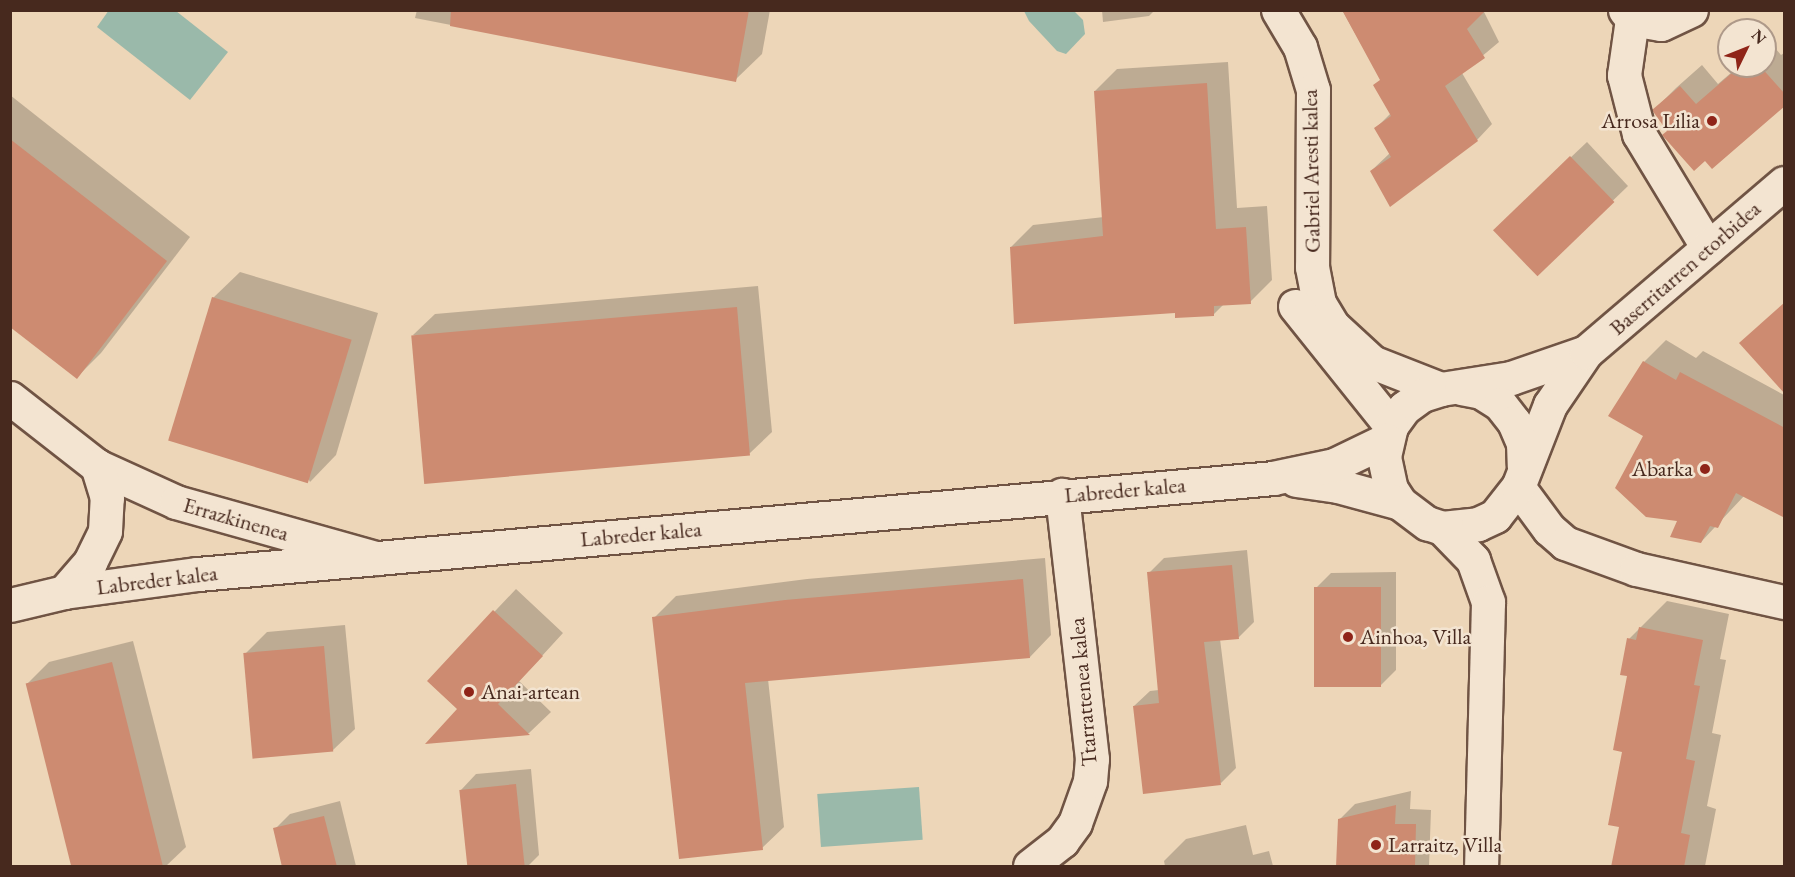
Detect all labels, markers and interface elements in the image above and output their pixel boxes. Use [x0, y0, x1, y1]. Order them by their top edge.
north arrow [1717, 18, 1777, 78]
text: N [1747, 25, 1771, 49]
street label: Gabriel Aresti kalea [1296, 89, 1326, 253]
place label: Arrosa Lilia [1601, 108, 1700, 134]
marker: Arrosa Lilia [1705, 114, 1719, 128]
street label: Baserritarren etorbidea [1604, 195, 1766, 341]
place label: Abarka [1632, 456, 1693, 482]
marker: Abarka [1698, 462, 1712, 476]
street label: Labreder kalea [1063, 472, 1187, 508]
street label: Errazkinenea [180, 491, 292, 547]
street label: Labreder kalea [579, 516, 703, 552]
street label: Labreder kalea [95, 559, 219, 601]
street label: Ttarrattenea kalea [1063, 617, 1103, 767]
place label: Ainhoa, Villa [1360, 624, 1471, 650]
marker: Ainhoa, Villa [1341, 630, 1355, 644]
place label: Anai-artean [481, 679, 580, 705]
marker: Anai-artean [462, 685, 476, 699]
place label: Larraitz, Villa [1388, 832, 1502, 858]
marker: Larraitz, Villa [1369, 838, 1383, 852]

